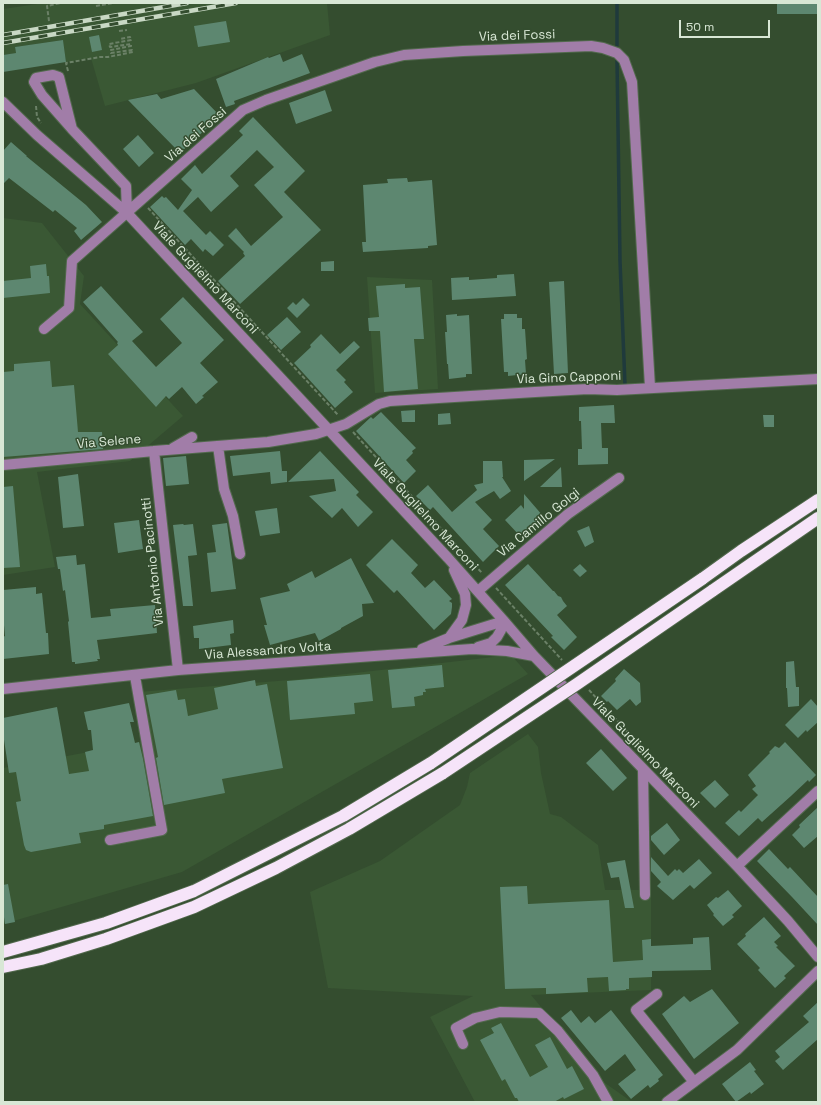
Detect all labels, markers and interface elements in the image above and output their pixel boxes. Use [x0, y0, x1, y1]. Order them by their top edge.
scale bar [681, 12, 772, 38]
text: 50 m [686, 19, 714, 35]
street label: Via dei Fossi [478, 27, 556, 45]
street label: Via dei Fossi [162, 104, 230, 166]
street label: Viale Guglielmo Marconi [149, 219, 261, 337]
street label: Via Gino Capponi [516, 368, 622, 388]
street label: Via Selene [76, 431, 142, 453]
street label: Viale Guglielmo Marconi [369, 456, 481, 574]
street label: Via Camillo Golgi [495, 485, 583, 561]
street label: Via Antonio Pacinotti [138, 497, 168, 627]
street label: Via Alessandro Volta [204, 639, 332, 663]
street label: Viale Guglielmo Marconi [588, 694, 702, 812]

